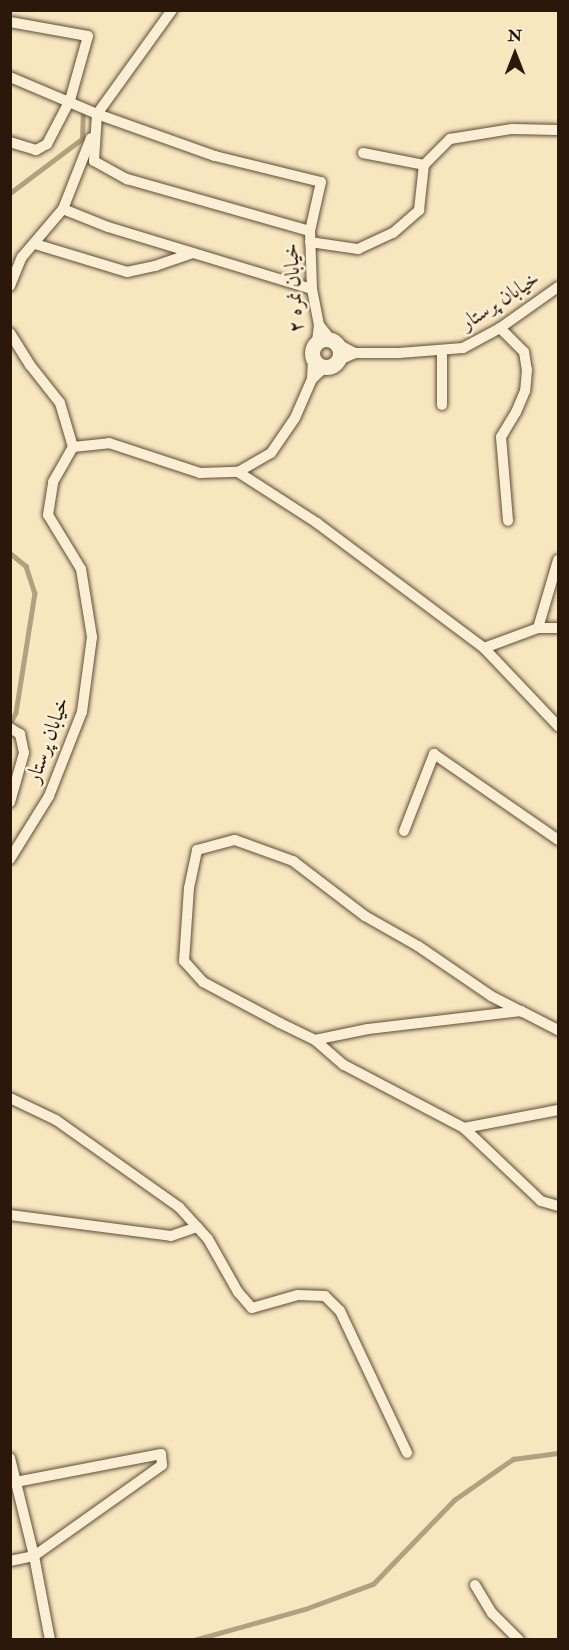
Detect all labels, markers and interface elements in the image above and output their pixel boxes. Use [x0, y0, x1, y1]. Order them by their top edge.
north arrow [485, 24, 545, 84]
text: N [508, 26, 522, 46]
street label: خیابان نمره ۲ [278, 242, 310, 334]
street label: خیابان پرستار [456, 266, 544, 336]
street label: خیابان پرستار [21, 694, 75, 786]

